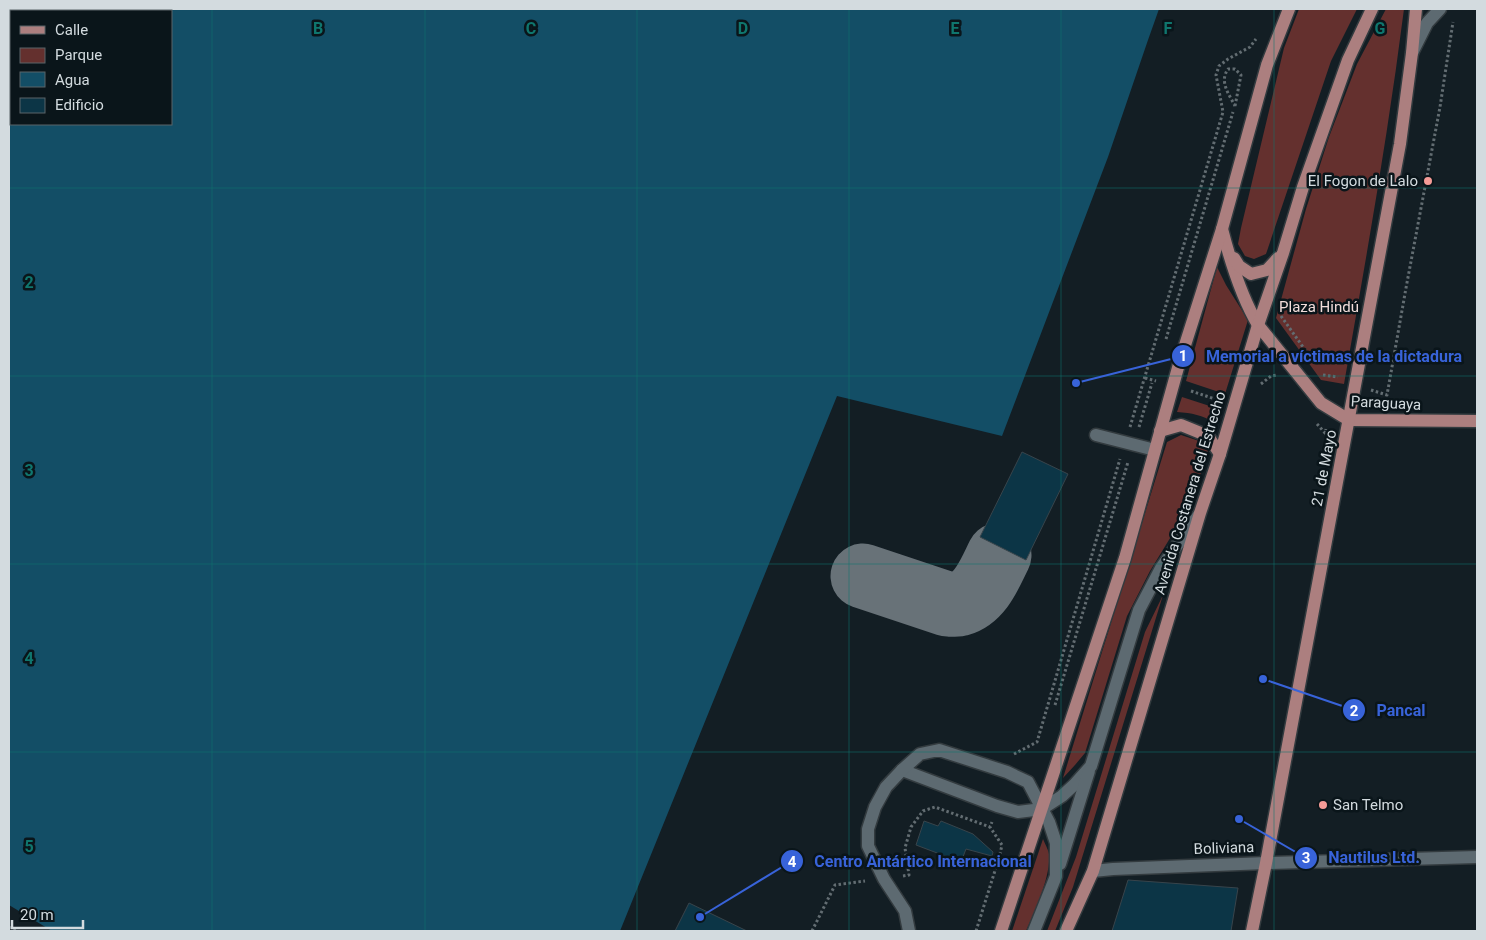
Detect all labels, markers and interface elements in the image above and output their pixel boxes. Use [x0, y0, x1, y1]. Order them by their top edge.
legend [10, 10, 172, 125]
text: B [313, 19, 323, 38]
text: C [526, 19, 536, 38]
text: D [738, 19, 748, 38]
text: E [951, 19, 960, 38]
text: F [1164, 19, 1173, 38]
text: G [1375, 19, 1386, 38]
text: Calle [55, 21, 88, 39]
text: Parque [55, 46, 102, 64]
text: Agua [55, 71, 90, 89]
text: Edificio [55, 96, 104, 114]
place label: El Fogon de Lalo [1308, 172, 1418, 190]
marker: El Fogon de Lalo [1422, 175, 1434, 187]
text: 2 [24, 273, 34, 292]
park label: Plaza Hindú [1279, 298, 1359, 316]
callout: Memorial a víctimas de la dictadura [1171, 340, 1472, 371]
text: 1 [1179, 347, 1187, 365]
text: Memorial a víctimas de la dictadura [1206, 347, 1462, 366]
street label: Avenida Costanera del Estrecho [1150, 389, 1230, 597]
street label: Paraguaya [1350, 392, 1422, 414]
street label: 21 de Mayo [1308, 428, 1340, 508]
text: 3 [24, 461, 34, 480]
text: 4 [24, 649, 34, 668]
callout: Pancal [1342, 695, 1435, 726]
text: Pancal [1377, 701, 1425, 720]
text: 2 [1350, 702, 1359, 720]
place label: San Telmo [1333, 796, 1403, 814]
marker: San Telmo [1317, 799, 1329, 811]
text: 5 [24, 837, 34, 856]
street label: Boliviana [1193, 838, 1255, 858]
callout: Nautilus Ltd. [1294, 842, 1430, 873]
callout: Centro Antártico Internacional [779, 846, 1041, 877]
text: Nautilus Ltd. [1328, 848, 1420, 867]
text: 3 [1302, 849, 1310, 867]
text: Centro Antártico Internacional [814, 852, 1032, 871]
text: 4 [788, 853, 797, 871]
scale bar [12, 898, 84, 930]
text: 20 m [20, 906, 54, 924]

